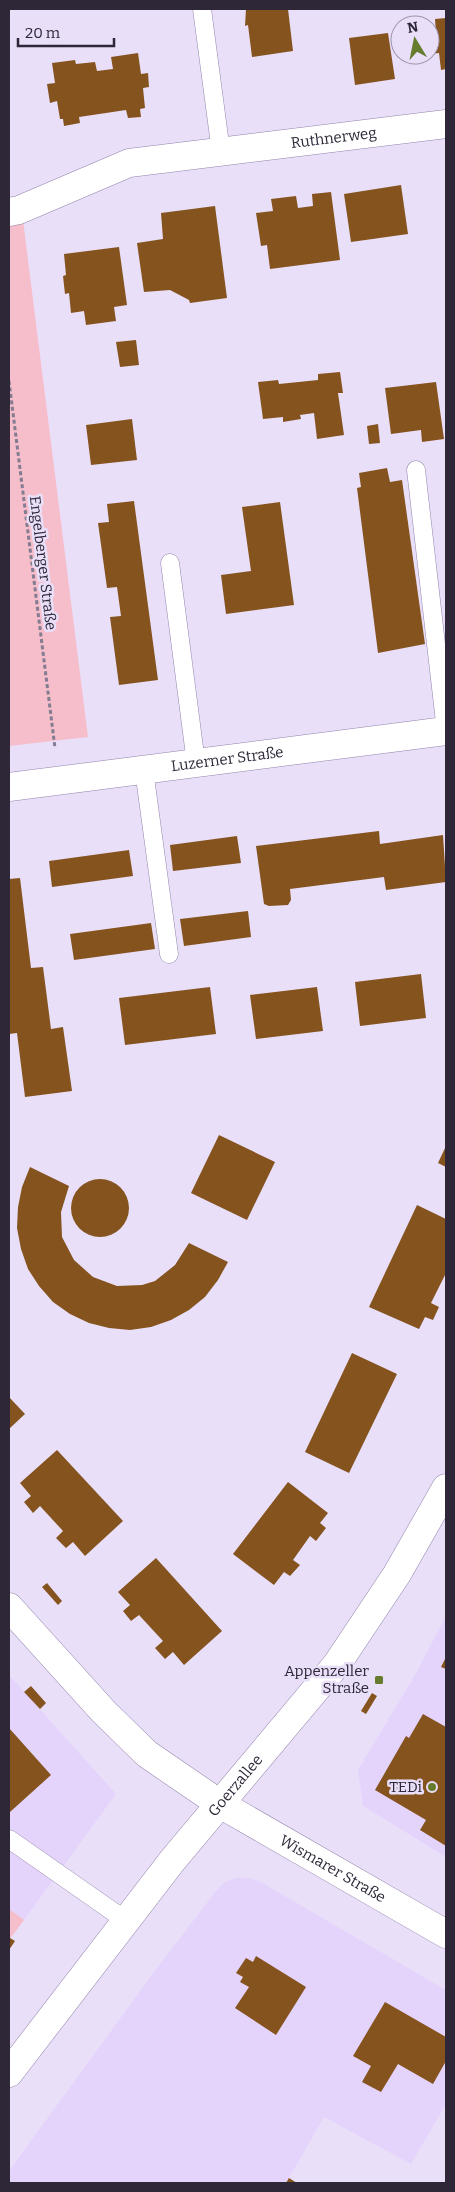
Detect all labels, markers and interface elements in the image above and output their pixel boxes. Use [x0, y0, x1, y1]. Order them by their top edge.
scale bar [18, 15, 114, 47]
north arrow [390, 15, 440, 65]
text: N [406, 18, 420, 37]
text: 20 m [25, 24, 61, 42]
street label: Ruthnerweg [290, 124, 378, 152]
street label: Engelberger Straße [26, 495, 60, 631]
street label: Luzerner Straße [170, 743, 284, 775]
place label: Appenzeller Straße [284, 1662, 369, 1697]
marker: Appenzeller Straße [373, 1674, 385, 1686]
street label: Goerzallee [204, 1751, 266, 1820]
place label: TEDi [389, 1778, 423, 1796]
marker: TEDi [426, 1781, 438, 1793]
street label: Wismarer Straße [276, 1831, 389, 1906]

